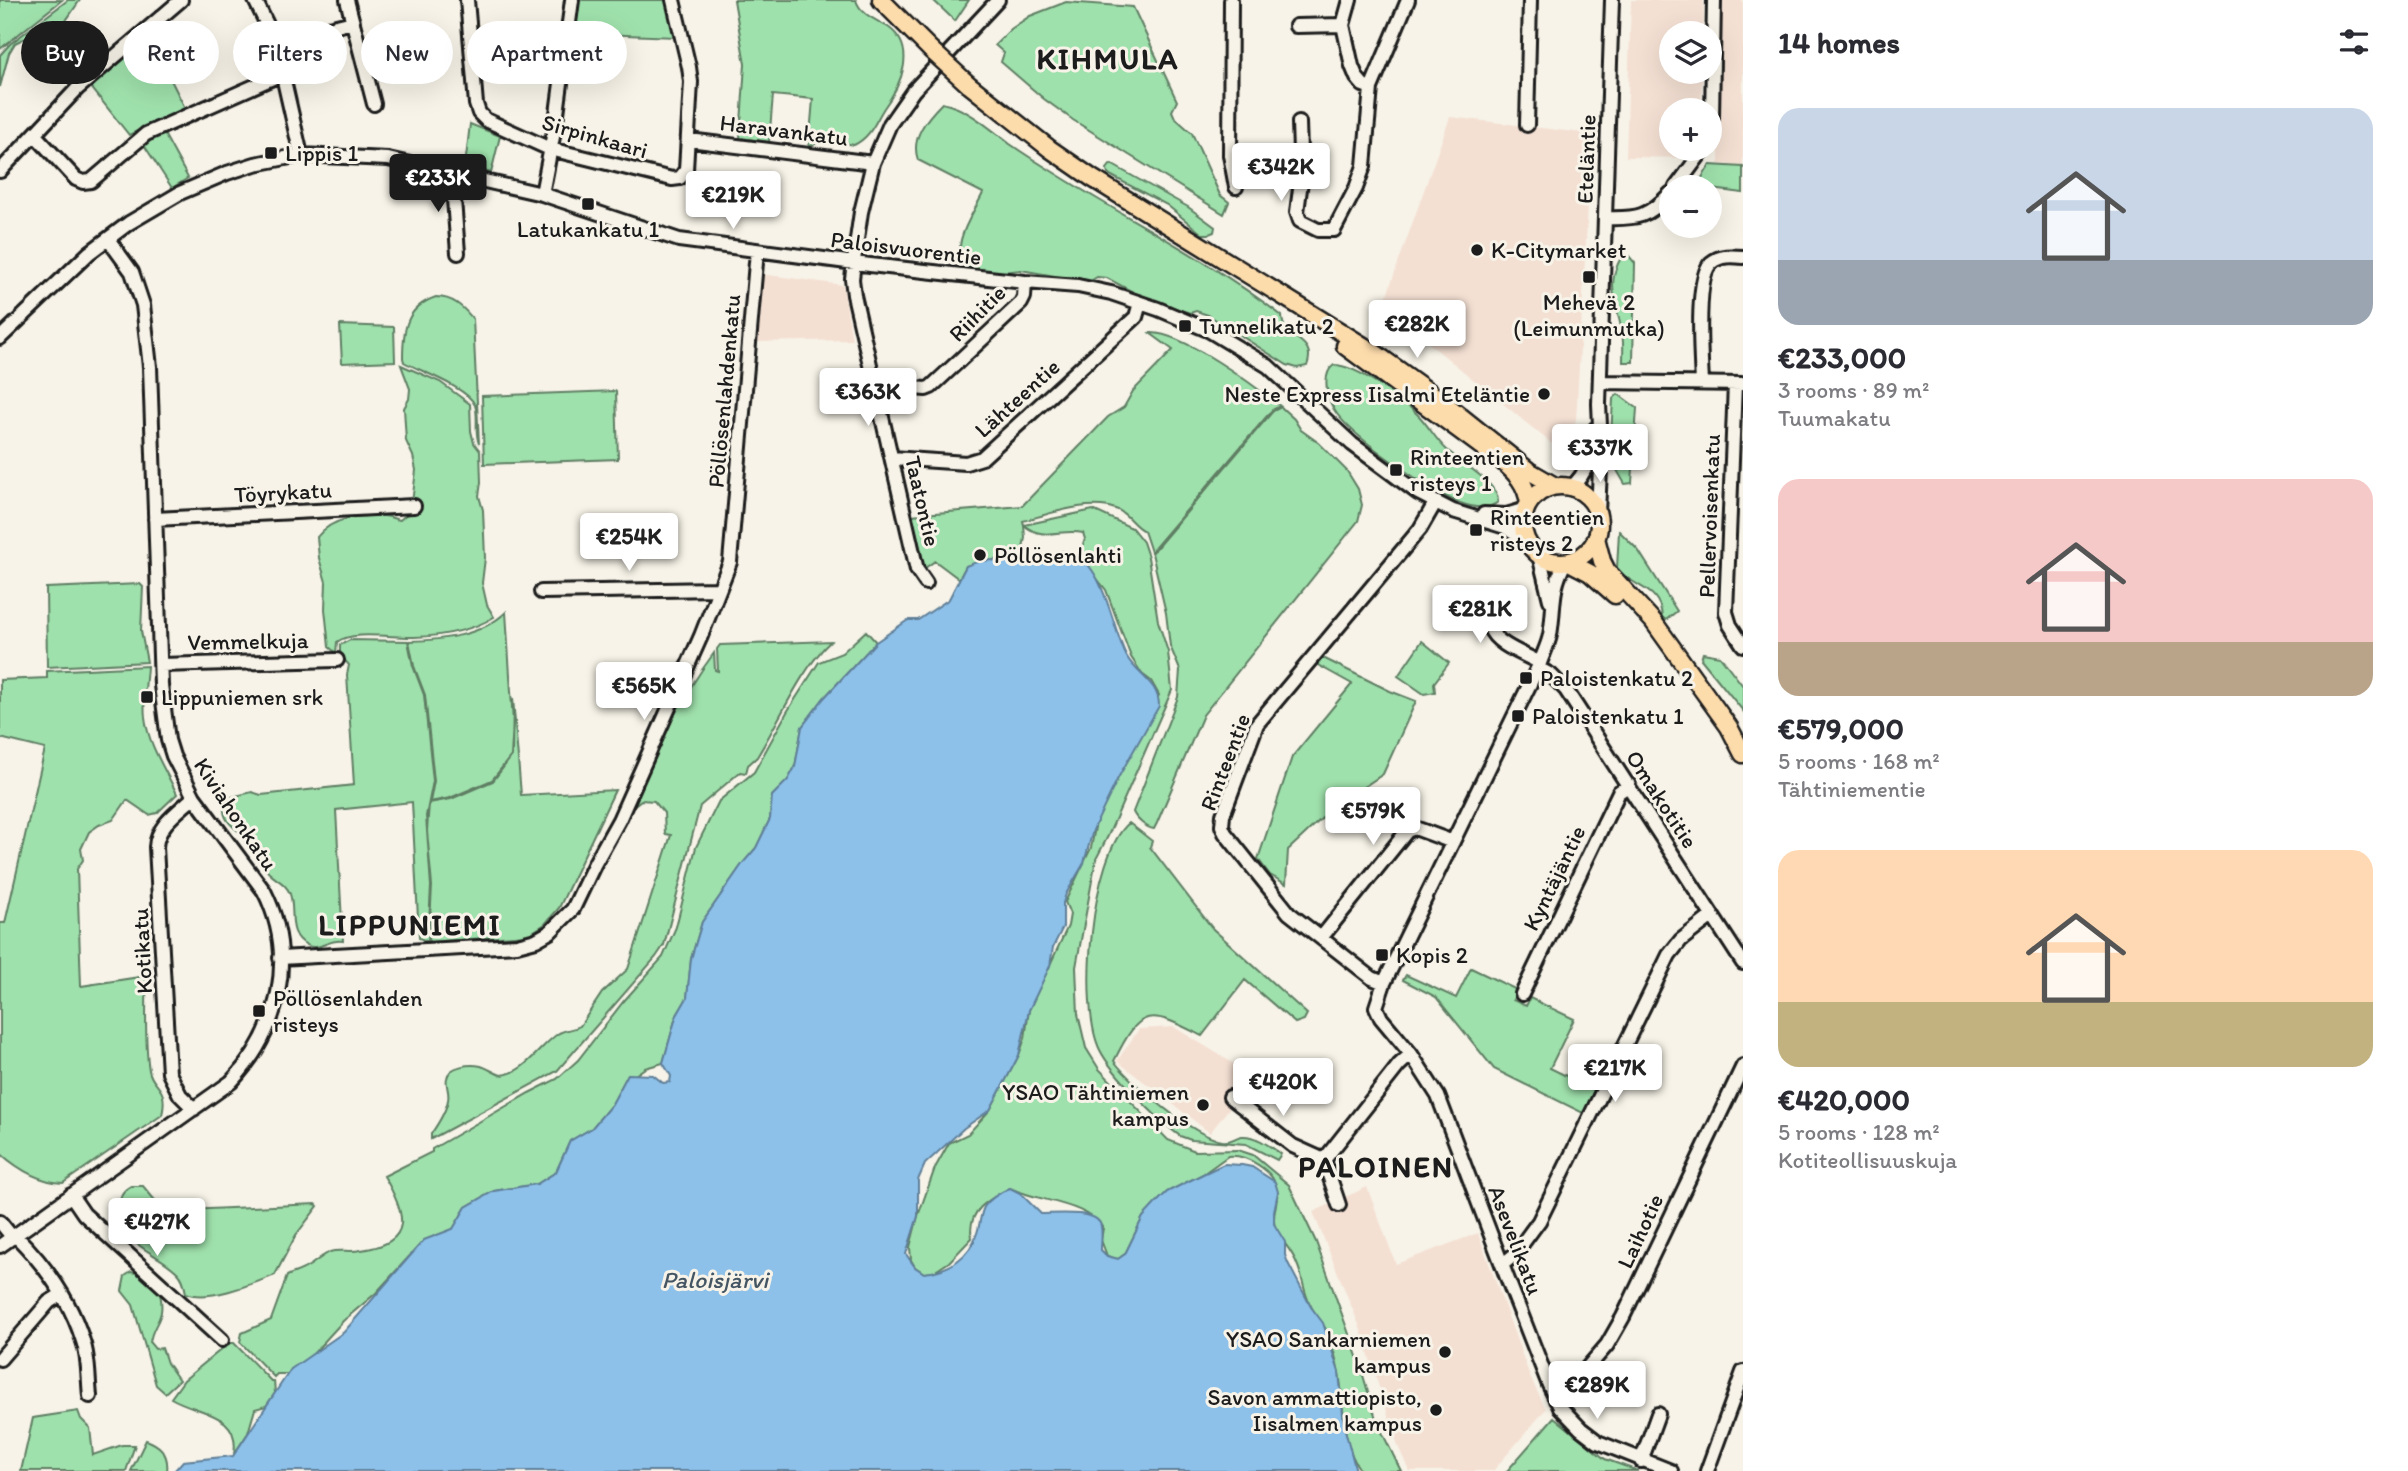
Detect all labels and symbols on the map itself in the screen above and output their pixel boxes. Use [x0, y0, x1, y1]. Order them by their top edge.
district label: KIHMULA [1037, 40, 1179, 77]
street label: Sirpinkaari [539, 108, 651, 164]
street label: Haravankatu [718, 108, 850, 152]
street label: Eteläntie [1570, 114, 1602, 204]
place label: Lippis 1 [285, 139, 358, 167]
pin: €342K [1232, 144, 1330, 203]
marker: Lippis 1 [263, 145, 279, 161]
pin: €233K [389, 154, 487, 214]
pin: €219K [684, 172, 782, 231]
marker: Latukankatu 1 [580, 196, 596, 212]
place label: Latukankatu 1 [517, 215, 659, 243]
street label: Paloisvuorentie [829, 225, 983, 271]
place label: K-Citymarket [1491, 236, 1627, 264]
marker: K-Citymarket [1469, 242, 1485, 258]
marker: Mehevä 2 (Leimunmutka) [1581, 269, 1597, 285]
street label: Riihitie [943, 279, 1011, 347]
place label: Mehevä 2 (Leimunmutka) [1513, 288, 1665, 342]
street label: Pöllösenlahdenkatu [702, 293, 746, 489]
pin: €282K [1368, 300, 1466, 360]
place label: Tunnelikatu 2 [1199, 312, 1334, 340]
marker: Tunnelikatu 2 [1177, 318, 1193, 334]
street label: Lähteentie [969, 352, 1065, 444]
pin: €363K [819, 368, 917, 428]
place label: Neste Express Iisalmi Eteläntie [1225, 380, 1530, 408]
marker: Neste Express Iisalmi Eteläntie [1536, 386, 1552, 402]
pin: €337K [1551, 424, 1649, 484]
street label: Pellervoisenkatu [1692, 433, 1726, 598]
place label: Rinteentien risteys 1 [1410, 443, 1524, 497]
street label: Taatontie [899, 453, 947, 549]
marker: Rinteentien risteys 1 [1388, 462, 1404, 478]
street label: Töyrykatu [233, 475, 333, 509]
place label: Rinteentien risteys 2 [1490, 503, 1604, 557]
pin: €254K [580, 514, 678, 573]
marker: Rinteentien risteys 2 [1468, 522, 1484, 538]
place label: Pöllösenlahti [994, 541, 1122, 569]
marker: Pöllösenlahti [972, 547, 988, 563]
pin: €281K [1431, 586, 1529, 645]
street label: Vemmelkuja [187, 626, 309, 656]
pin: €565K [595, 662, 693, 722]
place label: Paloistenkatu 2 [1540, 664, 1693, 692]
marker: Paloistenkatu 2 [1518, 670, 1534, 686]
place label: Lippuniemen srk [161, 683, 324, 711]
marker: Lippuniemen srk [139, 689, 155, 705]
place label: Paloistenkatu 1 [1532, 702, 1684, 730]
marker: Paloistenkatu 1 [1510, 708, 1526, 724]
street label: Rinteentie [1194, 709, 1256, 815]
street label: Omakotitie [1620, 745, 1704, 853]
street label: Kiviahonkatu [188, 752, 284, 876]
pin: €579K [1324, 788, 1422, 847]
street label: Kyntäjäntie [1517, 821, 1591, 935]
district label: LIPPUNIEMI [318, 906, 502, 943]
street label: Kotikatu [126, 907, 158, 995]
place label: Kopis 2 [1396, 941, 1468, 969]
marker: Kopis 2 [1374, 947, 1390, 963]
place label: Pöllösenlahden risteys [273, 984, 422, 1038]
marker: Pöllösenlahden risteys [251, 1003, 267, 1019]
pin: €217K [1566, 1044, 1664, 1104]
pin: €420K [1234, 1058, 1332, 1118]
place label: YSAO Tähtiniemen kampus [1002, 1078, 1189, 1132]
marker: YSAO Tähtiniemen kampus [1195, 1097, 1211, 1113]
district label: PALOINEN [1298, 1148, 1454, 1185]
street label: Asevelikatu [1482, 1181, 1550, 1299]
street label: Laihotie [1611, 1189, 1669, 1273]
pin: €427K [108, 1198, 206, 1258]
water label: Paloisjärvi [662, 1265, 771, 1294]
place label: YSAO Sankarniemen kampus [1226, 1325, 1431, 1379]
marker: YSAO Sankarniemen kampus [1437, 1344, 1453, 1360]
pin: €289K [1548, 1362, 1646, 1421]
place label: Savon ammattiopisto, Iisalmen kampus [1208, 1383, 1422, 1437]
marker: Savon ammattiopisto, Iisalmen kampus [1428, 1402, 1444, 1418]

